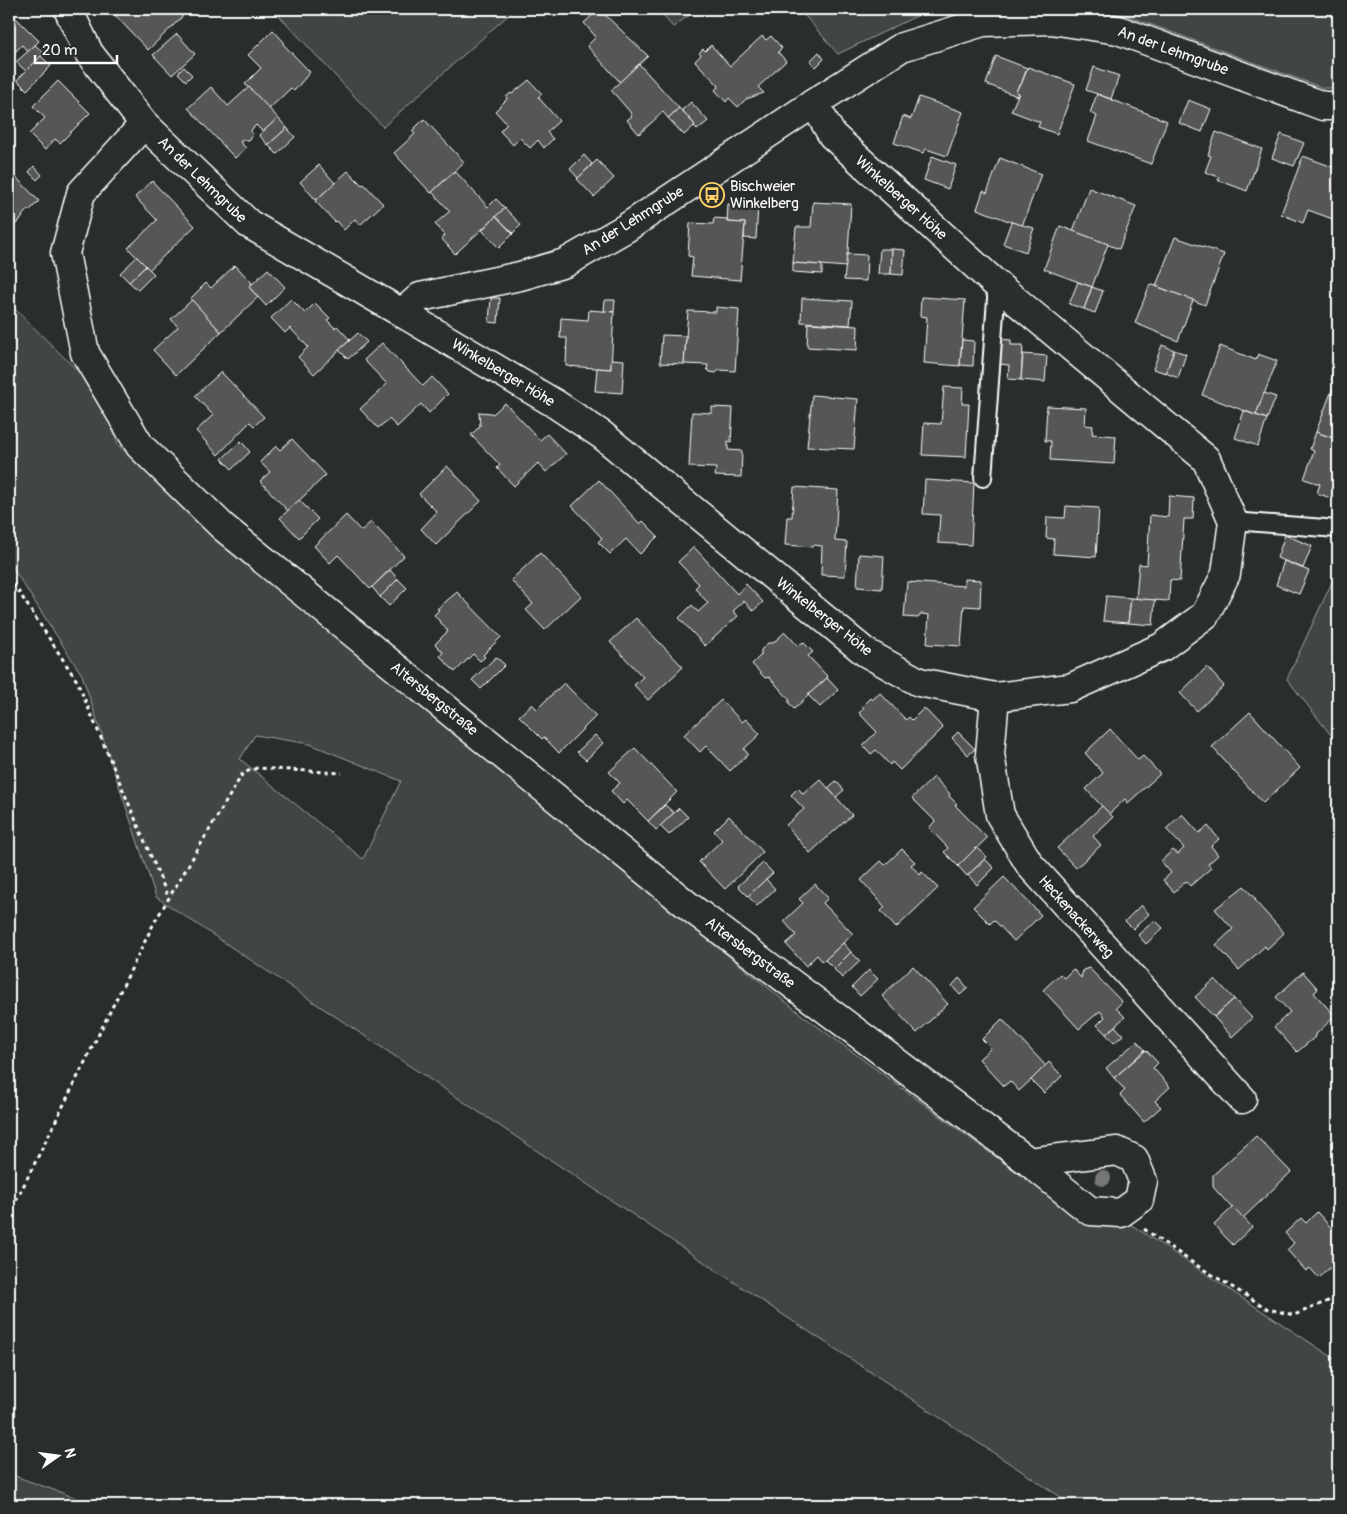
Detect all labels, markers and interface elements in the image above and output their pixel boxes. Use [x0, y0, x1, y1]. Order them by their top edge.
street label: An der Lehmgrube [1115, 22, 1232, 80]
scale bar [35, 32, 118, 64]
text: 20 m [42, 41, 77, 60]
street label: An der Lehmgrube [154, 133, 251, 228]
street label: Winkelberger Höhe [851, 152, 951, 245]
place label: Bischweier Winkelberg [730, 177, 799, 213]
street label: An der Lehmgrube [579, 182, 688, 260]
bus stop icon: Bischweier Winkelberg [699, 182, 725, 208]
street label: Winkelberger Höhe [448, 335, 558, 412]
street label: Winkelberger Höhe [772, 574, 876, 661]
street label: Altersbergstraße [386, 658, 482, 740]
street label: Heckenackerweg [1034, 872, 1118, 962]
street label: Altersbergstraße [702, 913, 799, 993]
north arrow [32, 1432, 82, 1482]
text: N [61, 1446, 80, 1460]

